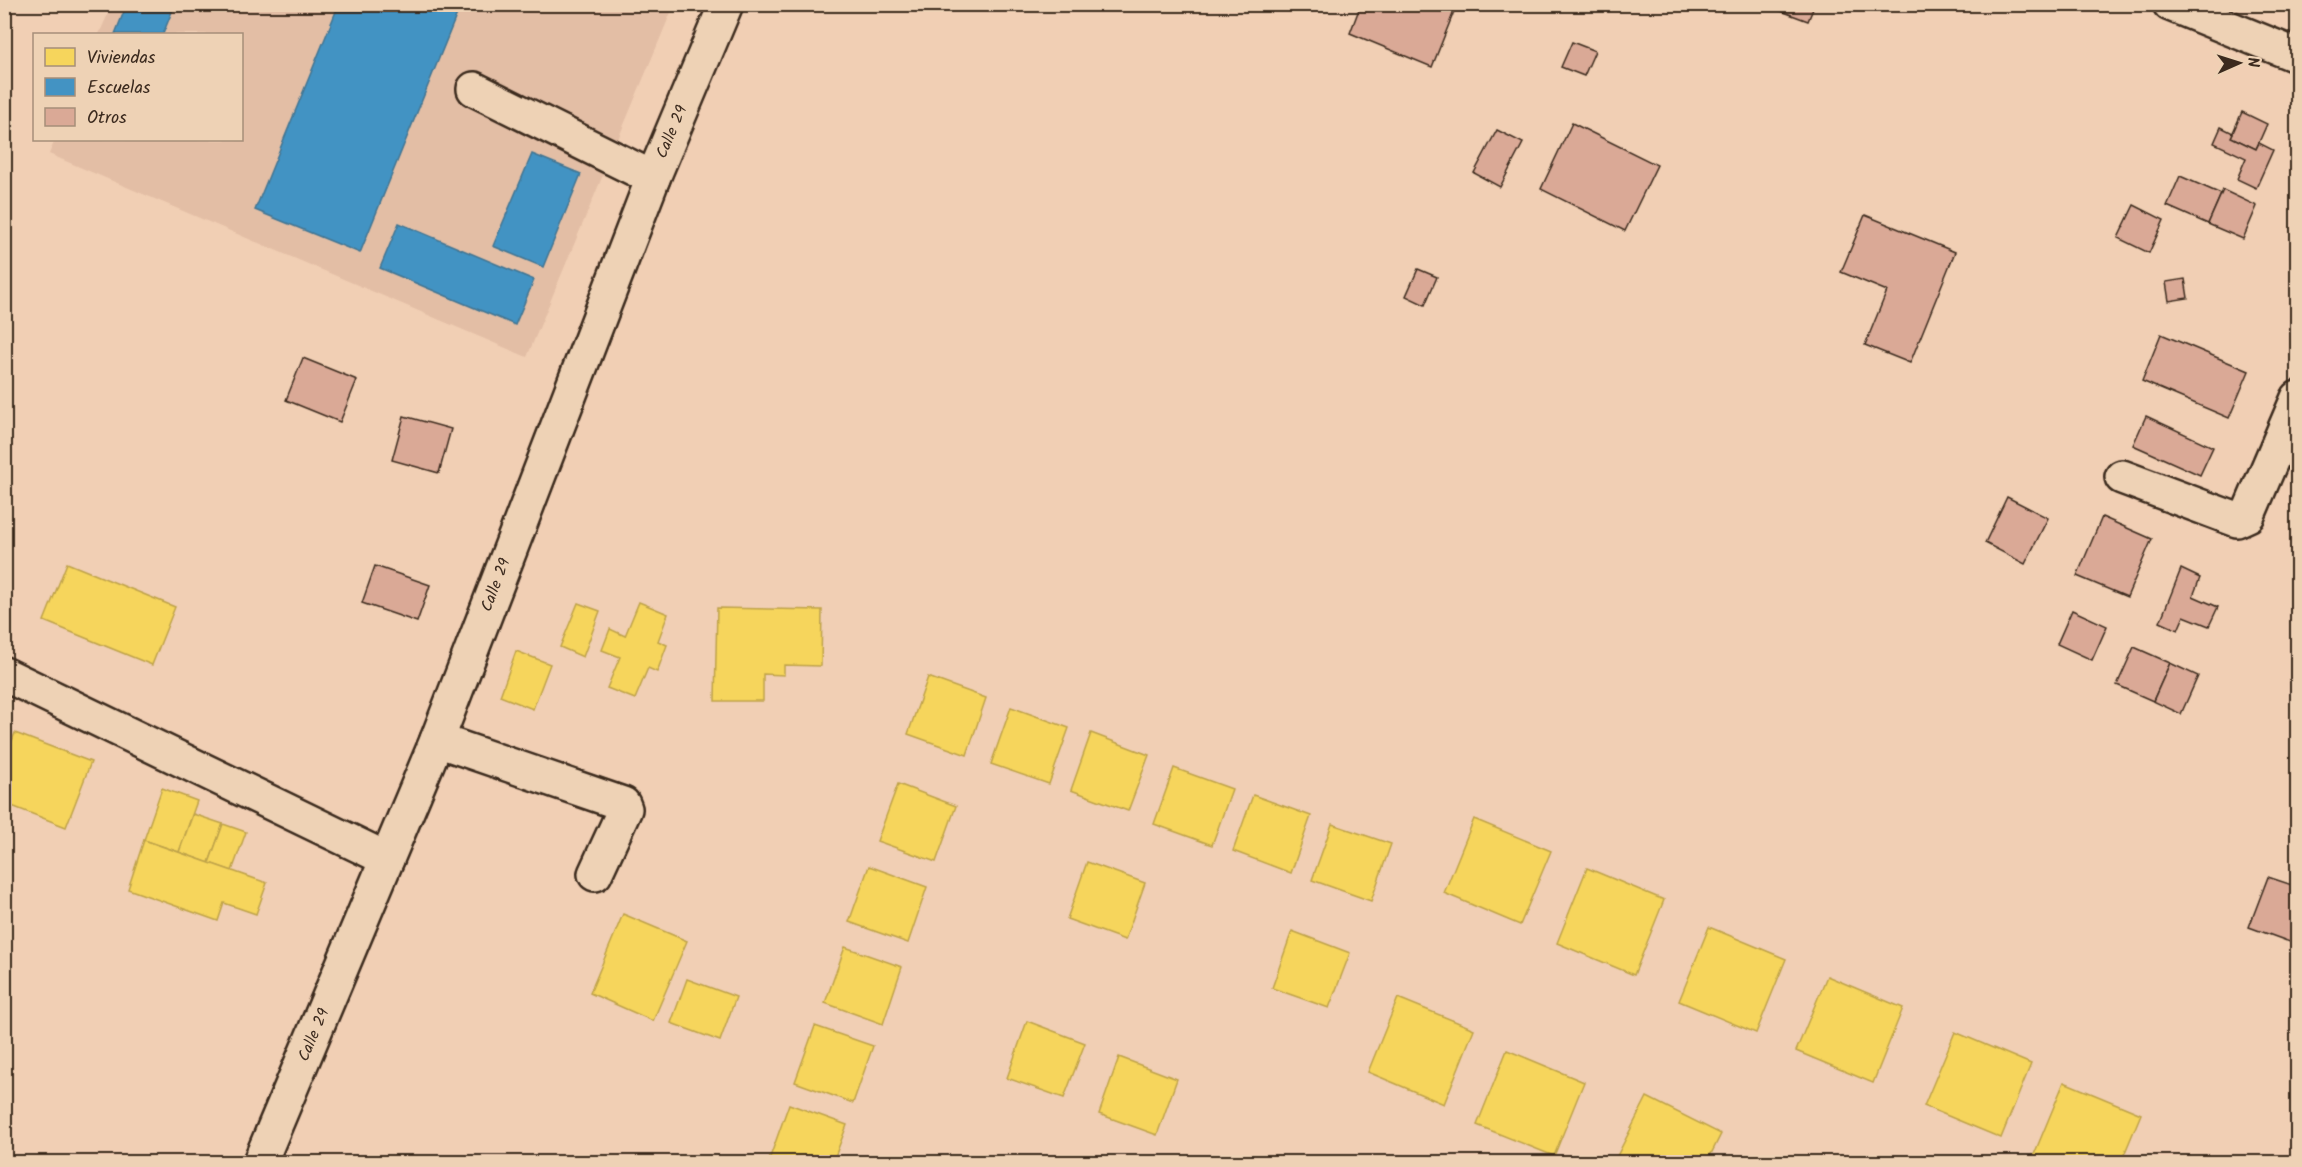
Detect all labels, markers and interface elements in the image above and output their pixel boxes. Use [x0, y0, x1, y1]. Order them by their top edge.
legend [33, 33, 243, 141]
north arrow [2209, 33, 2269, 93]
text: Viviendas [87, 44, 156, 73]
text: N [2240, 57, 2265, 68]
text: Escuelas [87, 74, 151, 103]
street label: Calle 29 [650, 101, 694, 163]
text: Otros [87, 104, 127, 133]
street label: Calle 29 [474, 554, 518, 615]
street label: Calle 29 [292, 1004, 336, 1066]

